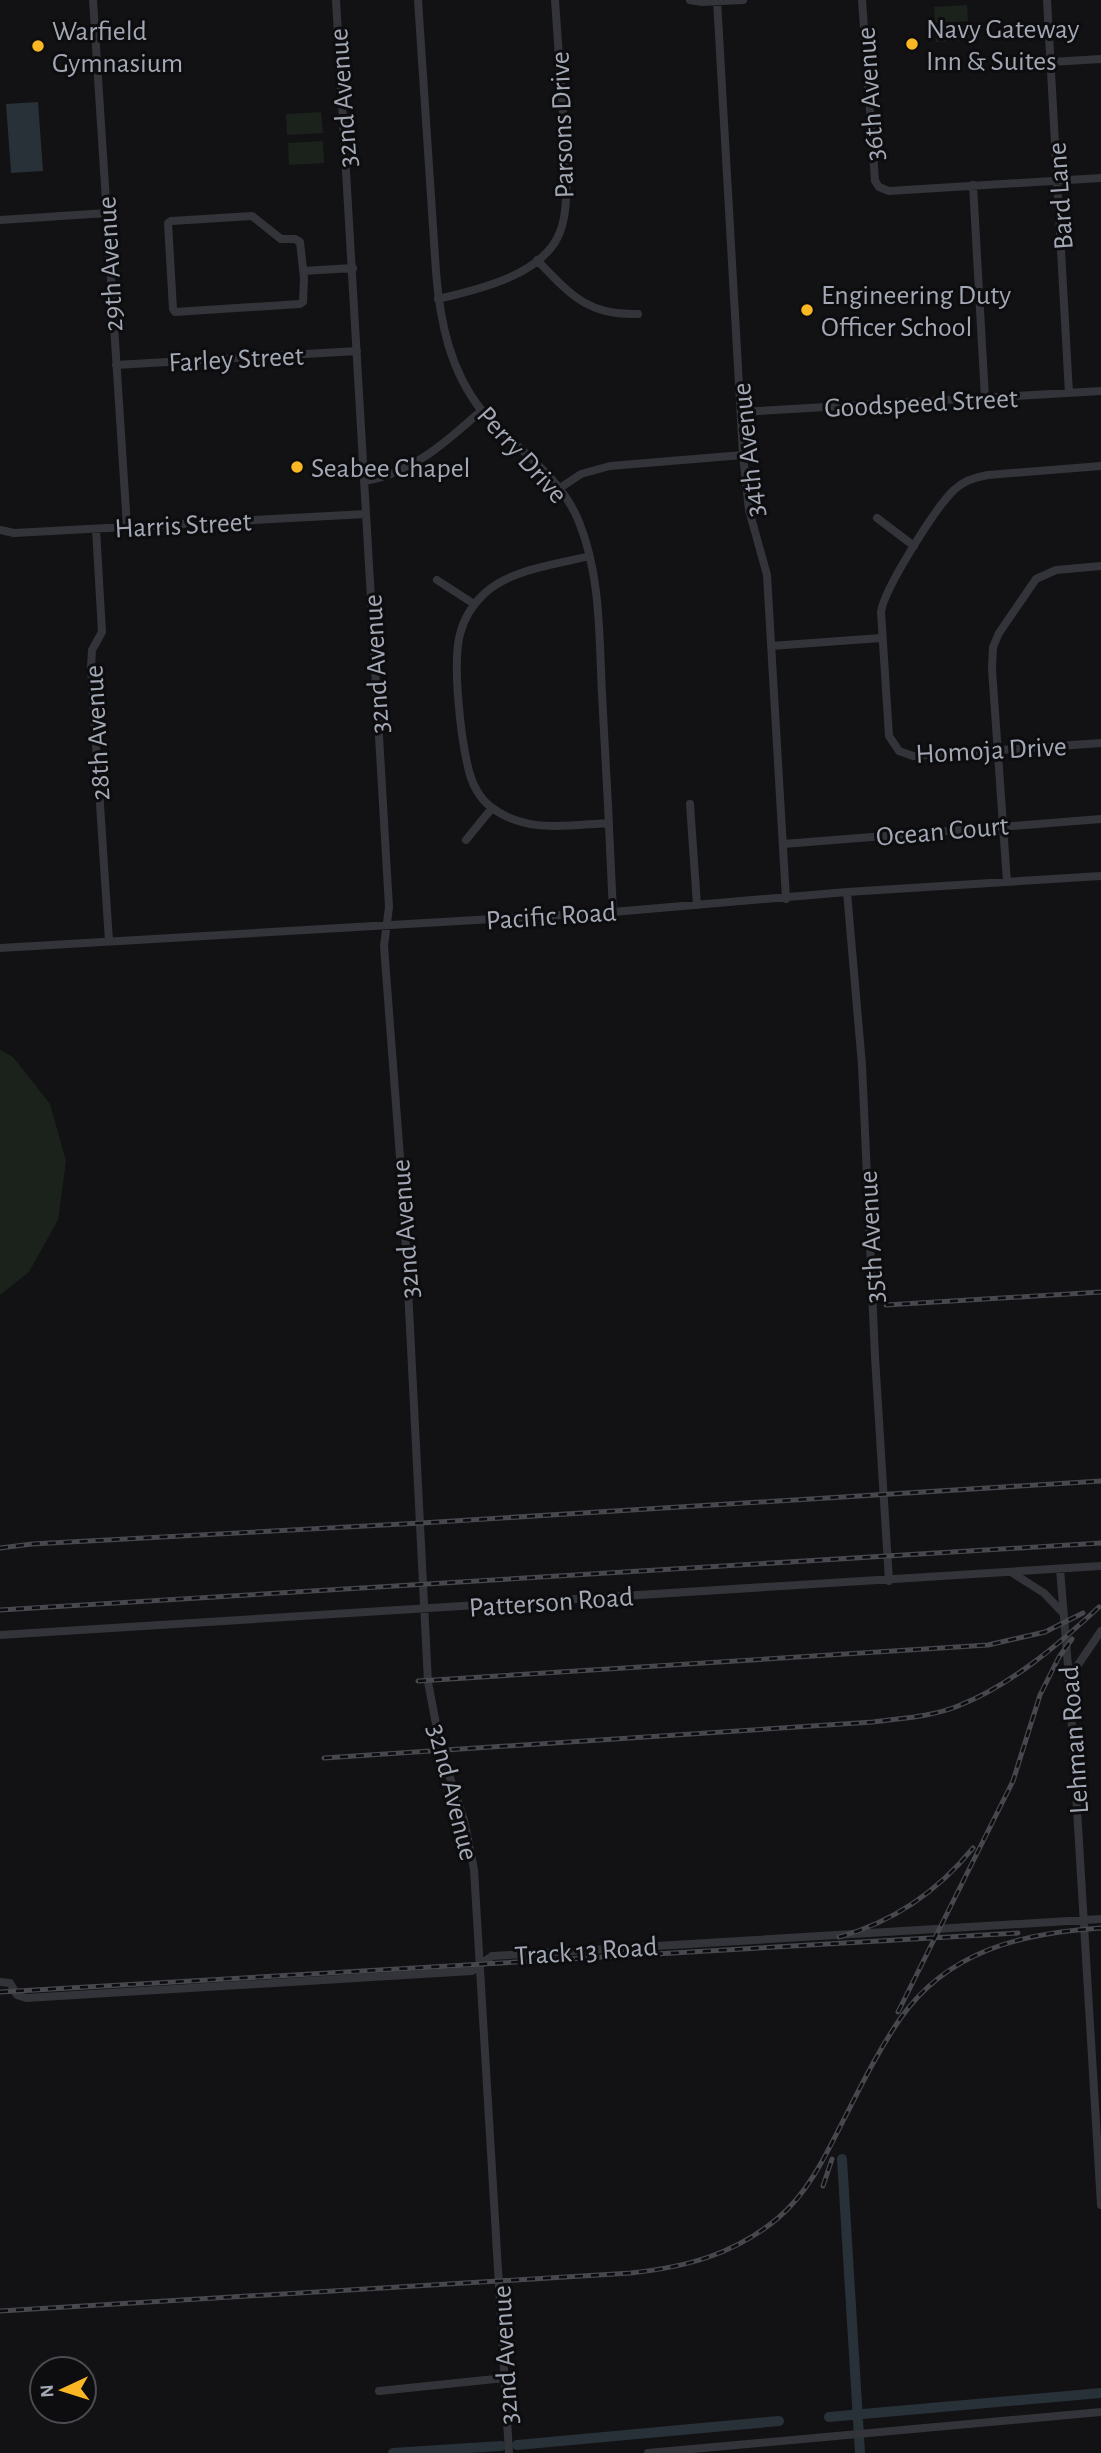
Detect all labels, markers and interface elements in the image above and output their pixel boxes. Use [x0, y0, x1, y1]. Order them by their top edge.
place label: Navy Gateway Inn & Suites [926, 16, 1079, 76]
place label: Warfield Gymnasium [52, 18, 183, 78]
street label: 36th Avenue [852, 26, 890, 162]
street label: 32nd Avenue [325, 27, 363, 168]
marker: Navy Gateway Inn & Suites [904, 36, 920, 52]
marker: Warfield Gymnasium [30, 38, 46, 54]
street label: Parsons Drive [546, 51, 580, 199]
street label: Bard Lane [1043, 141, 1079, 250]
street label: 29th Avenue [93, 195, 129, 332]
place label: Engineering Duty Officer School [821, 282, 1011, 342]
marker: Engineering Duty Officer School [799, 302, 815, 318]
street label: Farley Street [168, 342, 304, 378]
street label: 34th Avenue [728, 381, 770, 518]
street label: Goodspeed Street [824, 385, 1019, 423]
street label: Perry Drive [471, 402, 572, 509]
place label: Seabee Chapel [311, 455, 470, 483]
marker: Seabee Chapel [289, 459, 305, 475]
street label: Harris Street [114, 508, 252, 544]
street label: 32nd Avenue [359, 594, 395, 734]
street label: 28th Avenue [80, 664, 116, 801]
street label: Homoja Drive [915, 733, 1067, 769]
street label: Ocean Court [875, 812, 1010, 852]
street label: Pacific Road [485, 898, 617, 936]
street label: 32nd Avenue [387, 1158, 425, 1299]
street label: 35th Avenue [855, 1170, 889, 1304]
street label: Patterson Road [468, 1583, 634, 1623]
street label: Lehman Road [1056, 1665, 1094, 1815]
street label: 32nd Avenue [422, 1721, 483, 1864]
street label: Track 13 Road [514, 1933, 659, 1971]
street label: 32nd Avenue [488, 2285, 524, 2425]
north arrow [28, 2355, 98, 2425]
text: N [38, 2384, 57, 2398]

